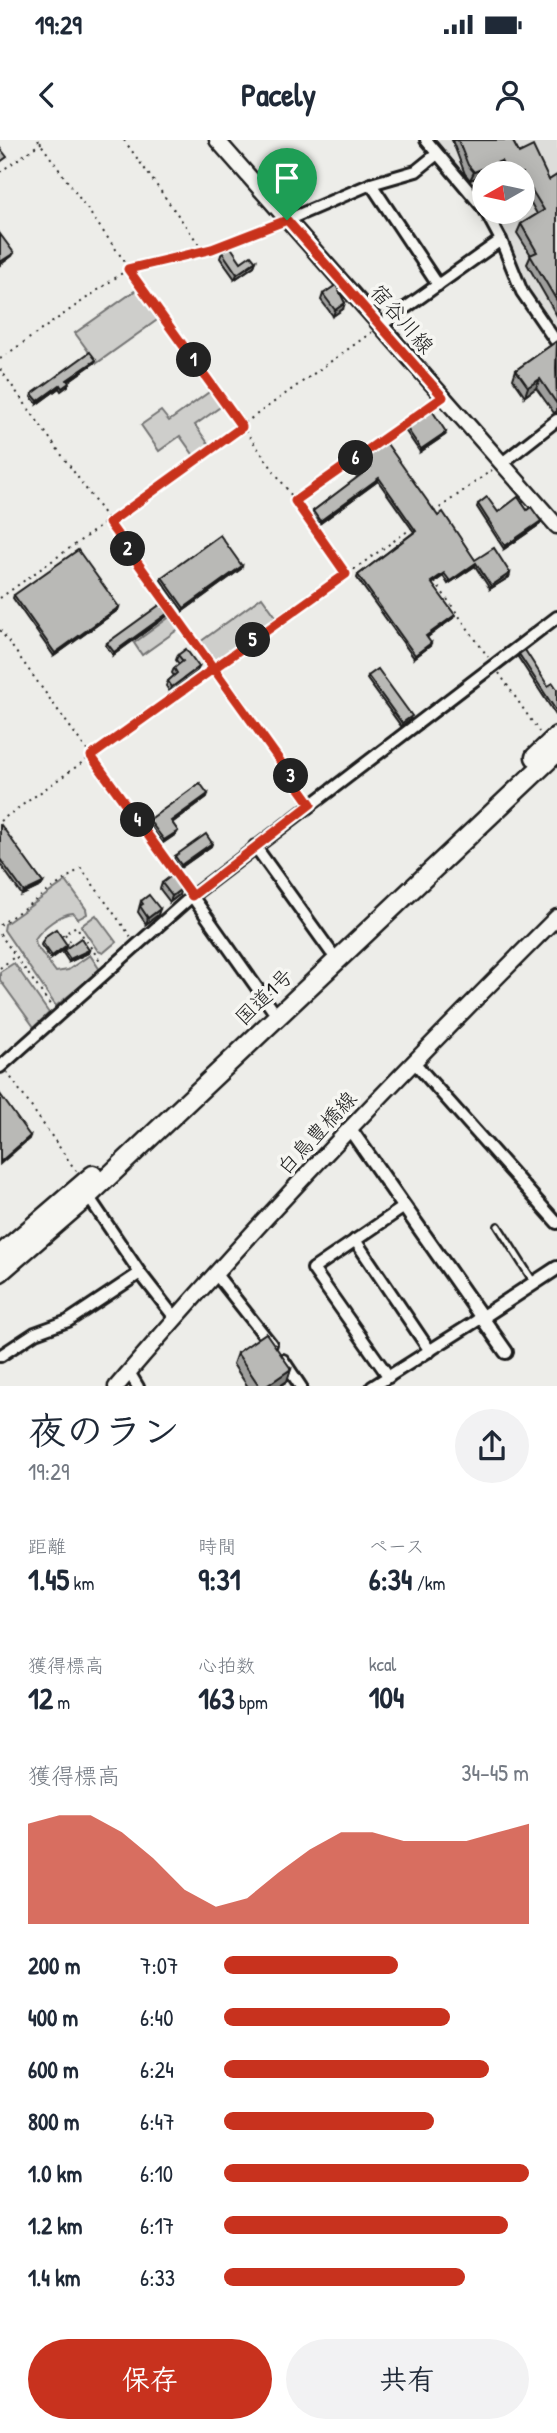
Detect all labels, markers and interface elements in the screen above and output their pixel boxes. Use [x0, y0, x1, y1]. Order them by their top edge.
text: 19:29 [35, 7, 82, 42]
text: Pacely [241, 73, 316, 116]
icon: back [28, 76, 66, 114]
icon: person [491, 76, 529, 114]
pin [257, 148, 317, 220]
icon: arrive [268, 159, 306, 197]
north arrow [472, 161, 536, 224]
map controls [472, 161, 535, 224]
street label: 宿谷川線 [364, 277, 441, 360]
pin: 1 [176, 342, 212, 378]
text: 1 [190, 346, 197, 372]
pin: 6 [338, 440, 374, 476]
text: 6 [352, 444, 359, 470]
pin: 2 [110, 532, 146, 566]
text: 2 [123, 535, 132, 561]
pin: 5 [236, 622, 270, 658]
text: 5 [248, 626, 257, 652]
pin: 3 [274, 758, 308, 794]
text: 3 [286, 762, 295, 788]
pin: 4 [120, 802, 156, 838]
text: 4 [134, 806, 141, 832]
street label: 国道1号 [228, 962, 299, 1032]
street label: 白鳥豊橋線 [270, 1084, 363, 1181]
text: 夜のラン [28, 1404, 180, 1456]
button: share [455, 1409, 529, 1483]
text: 19:29 [28, 1456, 69, 1487]
text: 距離 [28, 1533, 66, 1559]
text: 時間 [198, 1533, 236, 1559]
text: ペース [369, 1533, 425, 1559]
text: 1.45 [28, 1559, 69, 1599]
text: 9:31 [198, 1559, 241, 1599]
text: 6:34 [369, 1559, 412, 1599]
text: km [69, 1570, 94, 1596]
text: /km [412, 1570, 446, 1596]
text: kcal [369, 1651, 396, 1677]
text: 獲得標高 [28, 1652, 104, 1678]
text: 心拍数 [198, 1652, 255, 1678]
text: 104 [369, 1677, 404, 1717]
text: 12 [28, 1678, 53, 1718]
text: 163 [198, 1678, 235, 1718]
text: m [53, 1689, 70, 1715]
text: bpm [235, 1689, 268, 1715]
text: 34–45 m [461, 1757, 529, 1788]
text: 獲得標高 [28, 1760, 120, 1791]
text: 200 m [28, 1950, 80, 1981]
text: 7:07 [140, 1950, 178, 1981]
text: 400 m [28, 2002, 78, 2033]
text: 6:40 [140, 2002, 173, 2033]
text: 600 m [28, 2054, 79, 2085]
text: 6:24 [140, 2054, 174, 2085]
text: 800 m [28, 2106, 80, 2137]
text: 6:47 [140, 2106, 175, 2137]
text: 1.0 km [28, 2158, 82, 2189]
text: 6:10 [140, 2158, 173, 2189]
text: 1.2 km [28, 2210, 83, 2241]
text: 6:17 [140, 2210, 174, 2241]
text: 1.4 km [28, 2262, 80, 2293]
text: 6:33 [140, 2262, 175, 2293]
button: 保存 [28, 2339, 272, 2419]
button: 共有 [286, 2339, 529, 2419]

